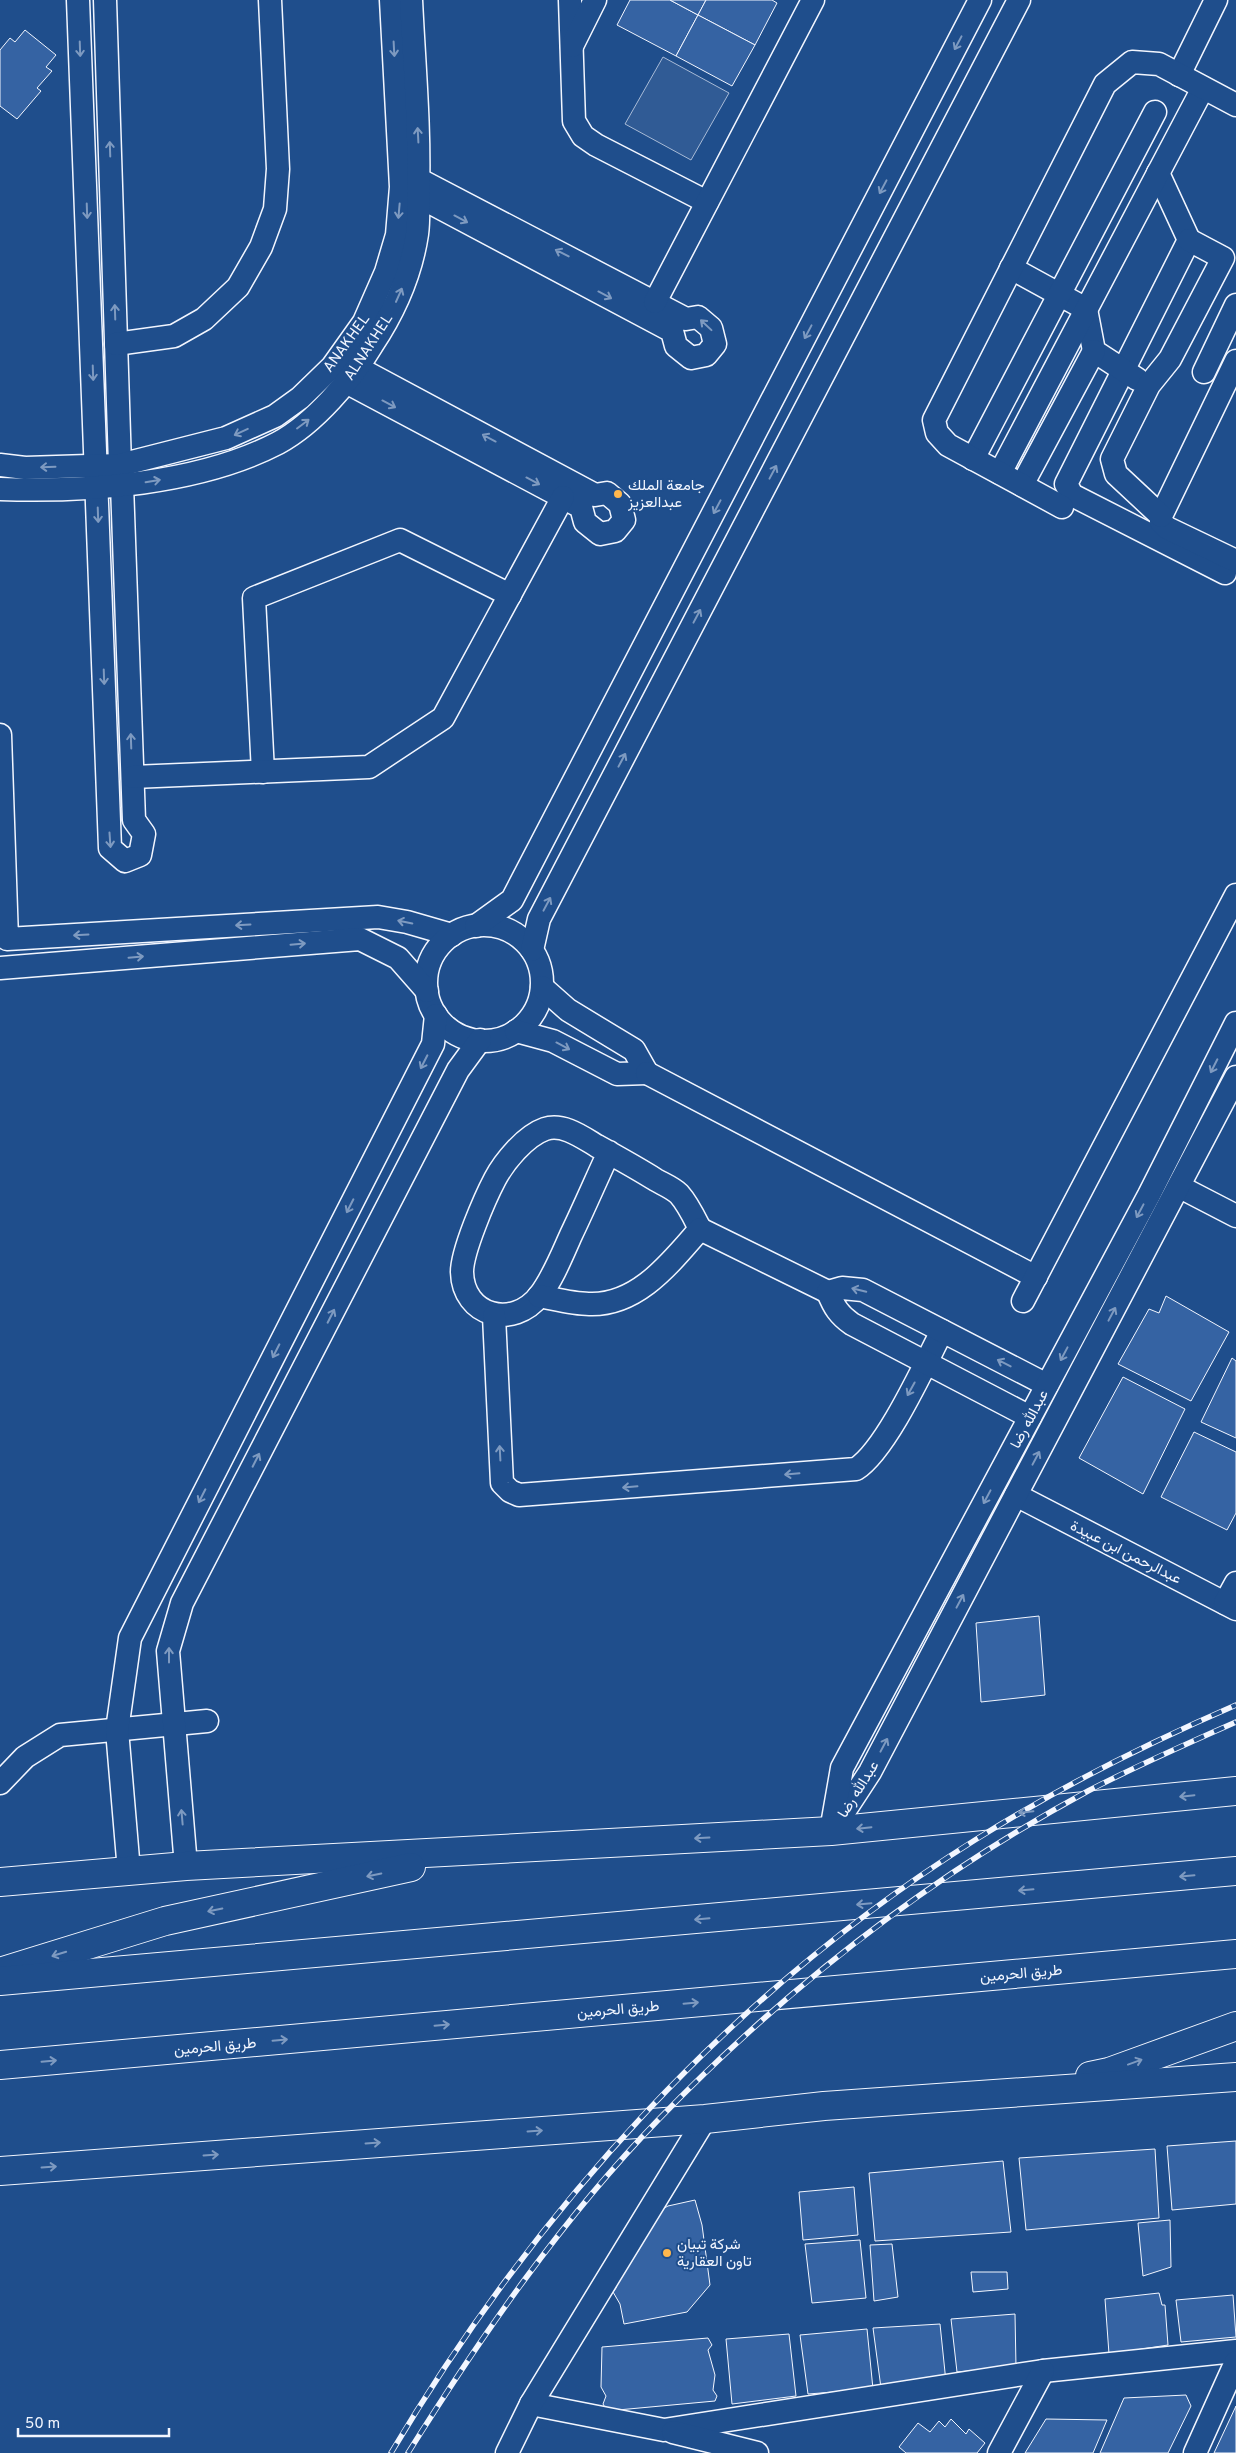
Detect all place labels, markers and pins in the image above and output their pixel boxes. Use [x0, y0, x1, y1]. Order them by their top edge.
place label: جامعة الملك عبدالعزيز [627, 477, 705, 513]
marker: جامعة الملك عبدالعزيز [612, 488, 624, 500]
place label: شركة تبيان تاون العقارية [677, 2236, 752, 2272]
marker: شركة تبيان تاون العقارية [661, 2247, 673, 2259]

